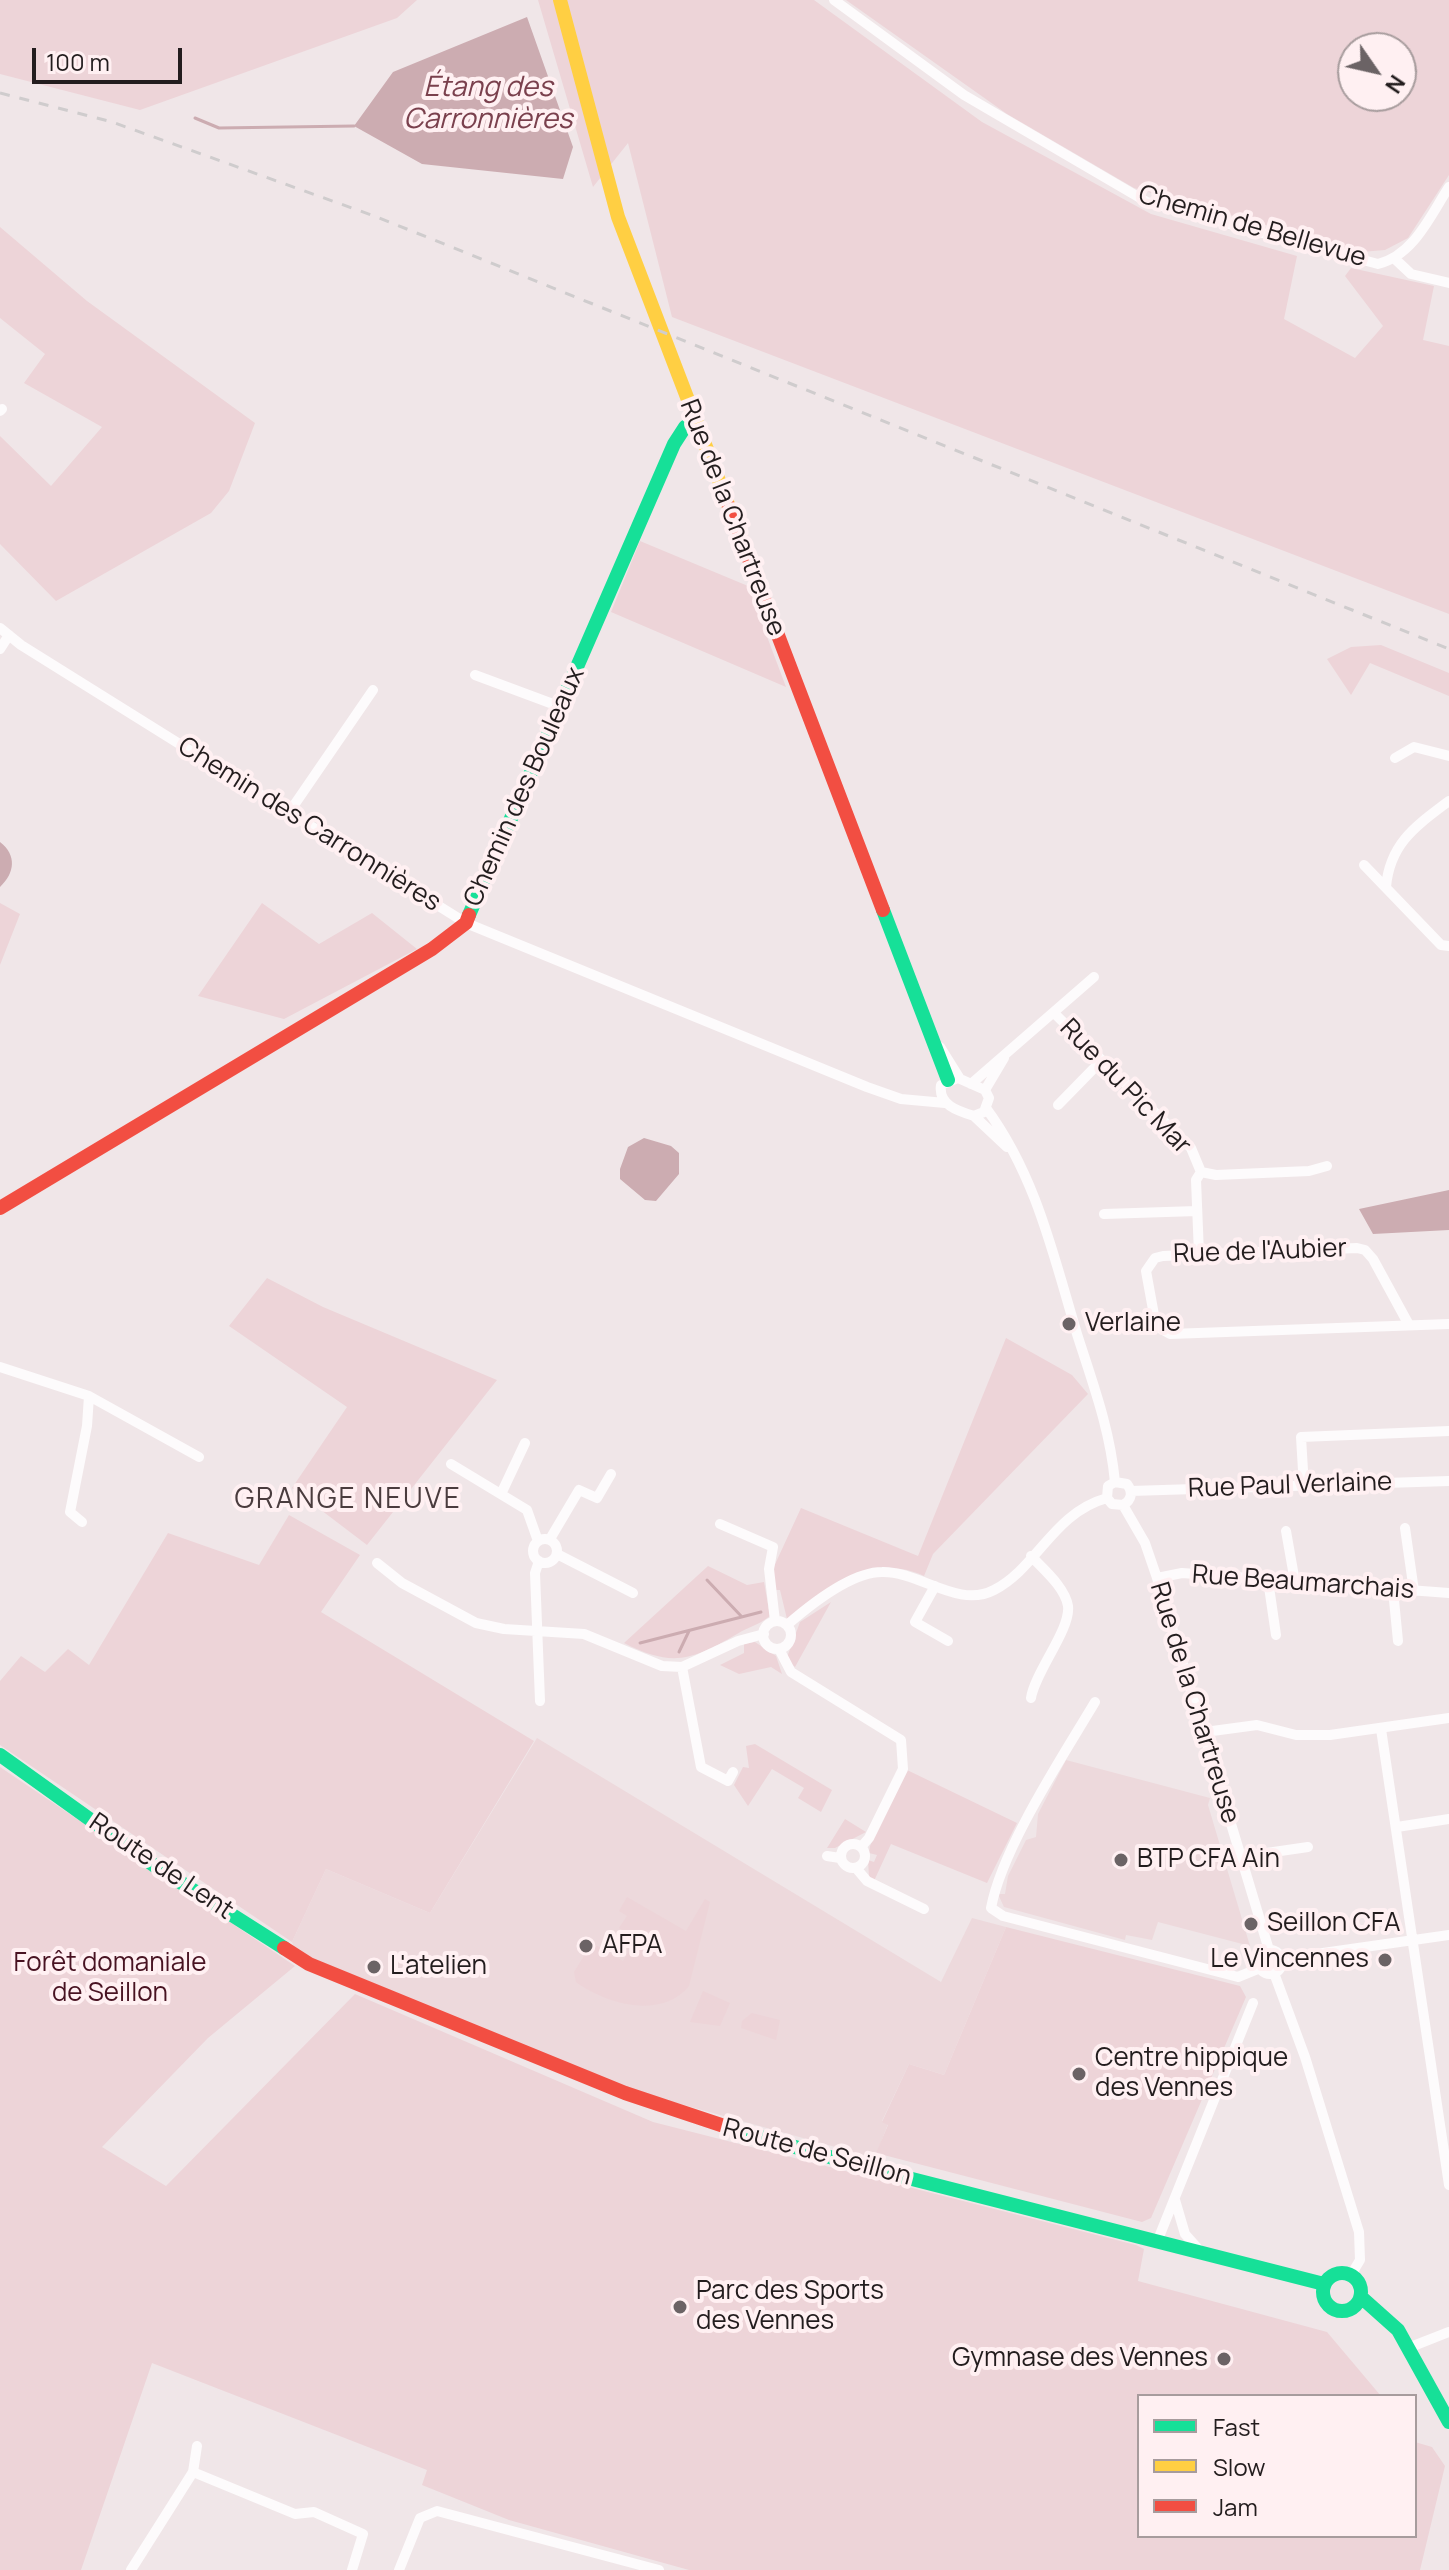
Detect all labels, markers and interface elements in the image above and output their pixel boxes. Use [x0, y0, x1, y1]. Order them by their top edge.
scale bar [36, 32, 186, 82]
north arrow [1337, 32, 1417, 112]
text: 100 m [46, 45, 110, 78]
text: N [1378, 69, 1412, 99]
water label: Étang des Carronnières [403, 71, 573, 137]
street label: Chemin de Bellevue [1135, 180, 1369, 274]
street label: Rue de la Chartreuse [673, 395, 791, 641]
street label: Chemin des Bouleaux [458, 663, 592, 911]
street label: Chemin des Carronnières [172, 731, 446, 919]
street label: Rue du Pic Mar [1053, 1013, 1197, 1161]
street label: Rue de l'Aubier [1173, 1233, 1347, 1271]
place label: Verlaine [1085, 1308, 1181, 1340]
marker: Verlaine [1060, 1315, 1078, 1333]
street label: Rue Paul Verlaine [1187, 1467, 1393, 1505]
district label: GRANGE NEUVE [234, 1483, 462, 1517]
street label: Rue Beaumarchais [1191, 1560, 1415, 1606]
street label: Rue de la Chartreuse [1142, 1579, 1246, 1827]
street label: Route de Lent [83, 1807, 239, 1927]
place label: BTP CFA Ain [1137, 1844, 1280, 1876]
marker: BTP CFA Ain [1112, 1851, 1130, 1869]
place label: Seillon CFA [1267, 1908, 1400, 1940]
marker: Seillon CFA [1242, 1915, 1260, 1933]
place label: AFPA [602, 1930, 662, 1962]
marker: AFPA [577, 1937, 595, 1955]
place label: Le Vincennes [1210, 1944, 1369, 1976]
park label: Forêt domaniale de Seillon [14, 1948, 206, 2010]
place label: L'atelien [390, 1951, 487, 1983]
marker: Le Vincennes [1376, 1951, 1394, 1969]
marker: L'atelien [365, 1958, 383, 1976]
place label: Centre hippique des Vennes [1095, 2043, 1288, 2104]
marker: Centre hippique des Vennes [1070, 2065, 1088, 2083]
street label: Route de Seillon [719, 2113, 915, 2193]
place label: Parc des Sports des Vennes [696, 2276, 884, 2338]
marker: Parc des Sports des Vennes [671, 2298, 689, 2316]
place label: Gymnase des Vennes [952, 2343, 1208, 2375]
marker: Gymnase des Vennes [1215, 2350, 1233, 2368]
legend [1137, 2394, 1417, 2538]
text: Fast [1213, 2410, 1260, 2443]
text: Slow [1213, 2450, 1266, 2483]
text: Jam [1213, 2490, 1258, 2523]

